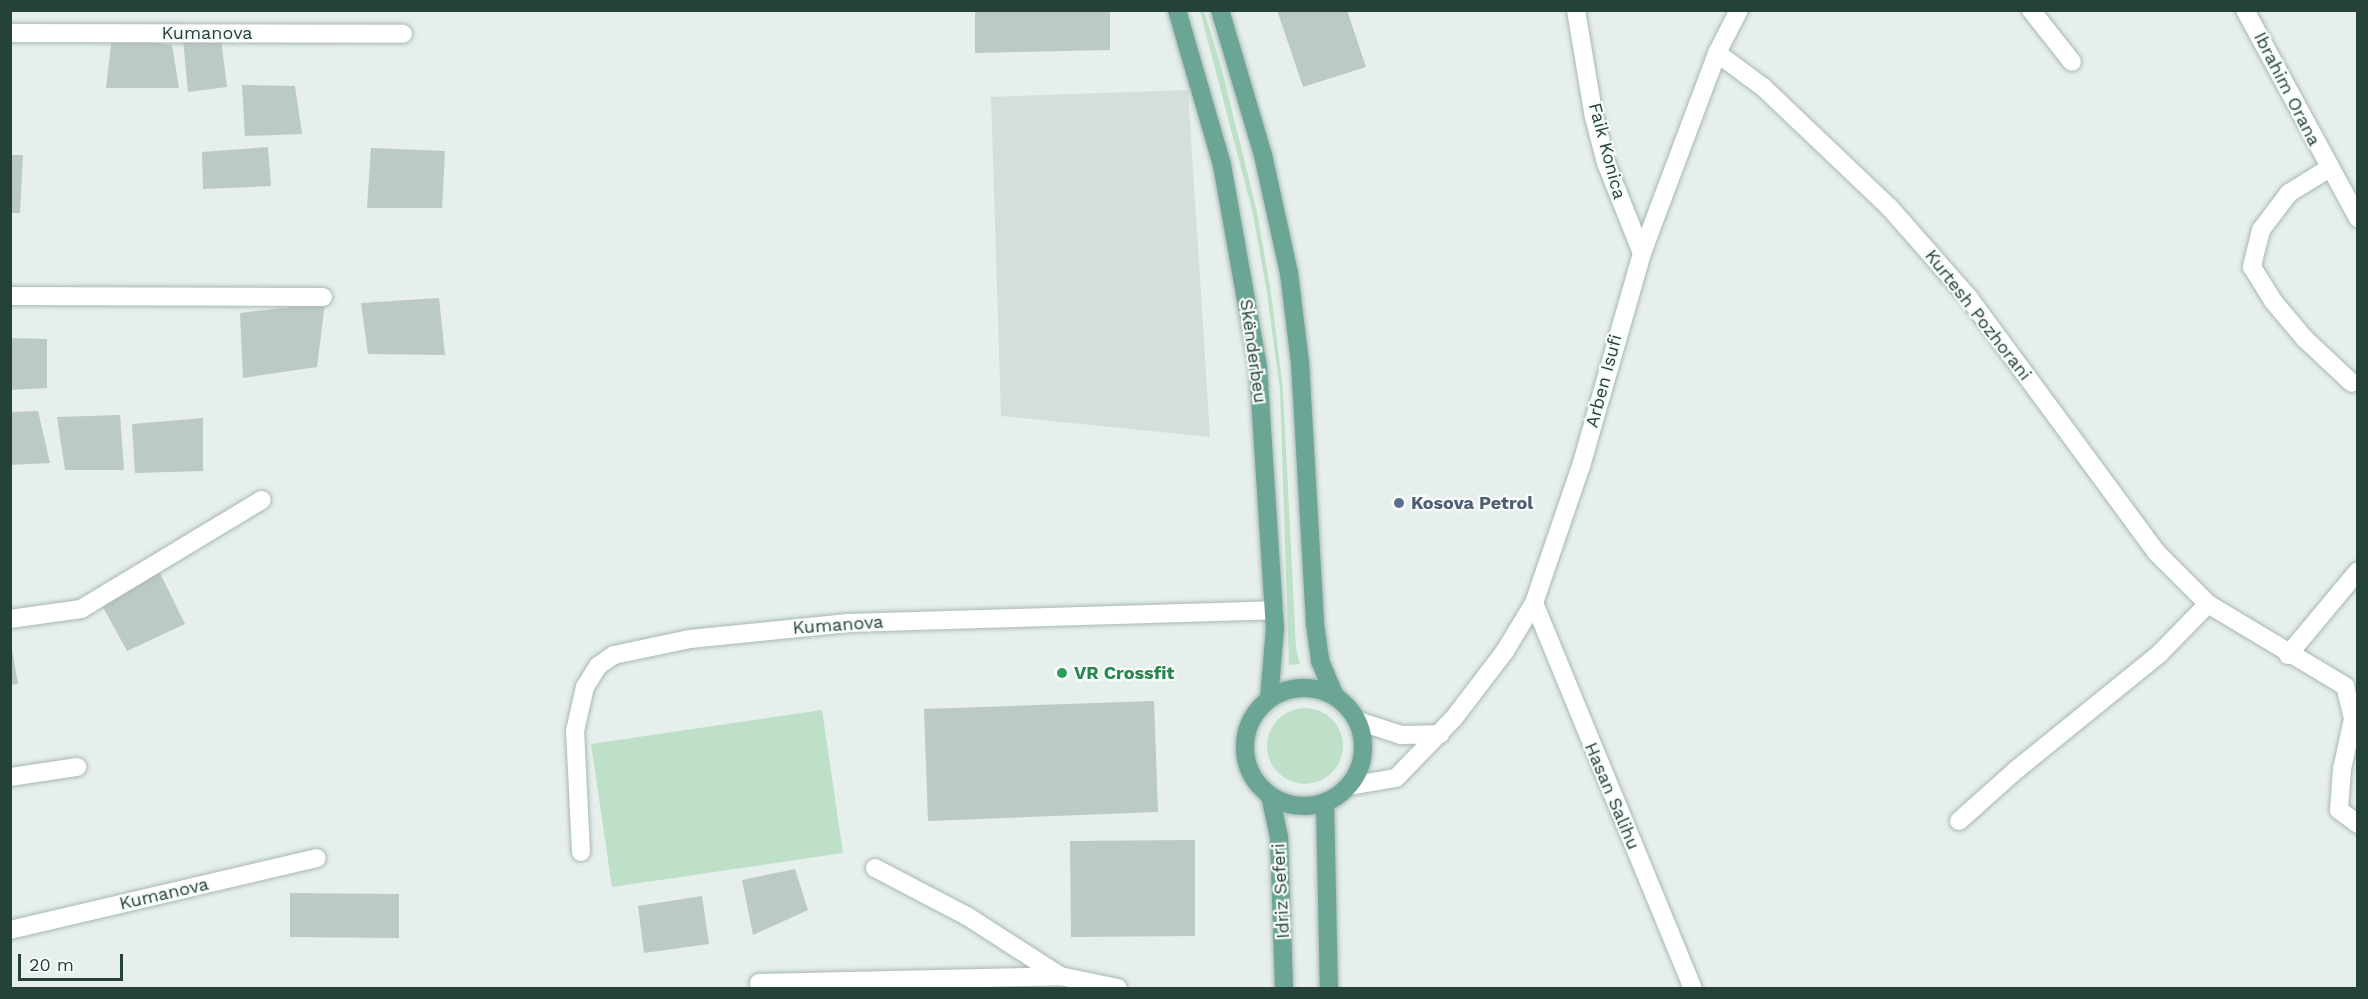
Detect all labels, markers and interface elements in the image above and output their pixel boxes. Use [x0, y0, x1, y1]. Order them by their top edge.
street label: Kumanova [161, 22, 253, 44]
street label: Ibrahim Orana [2249, 28, 2325, 150]
street label: Faik Konica [1584, 100, 1630, 202]
street label: Kurtesh Pozhorani [1920, 245, 2036, 385]
street label: Skënderbeu [1235, 298, 1271, 404]
street label: Arben Isufi [1581, 332, 1627, 430]
place label: Kosova Petrol [1411, 492, 1533, 514]
marker: Kosova Petrol [1392, 496, 1406, 510]
street label: Kumanova [792, 611, 884, 639]
place label: VR Crossfit [1074, 662, 1174, 684]
marker: VR Crossfit [1055, 666, 1069, 680]
street label: Hasan Salihu [1580, 739, 1644, 853]
street label: Idriz Seferi [1268, 843, 1294, 939]
street label: Kumanova [117, 873, 211, 915]
scale bar [21, 942, 126, 980]
text: 20 m [29, 954, 74, 975]

